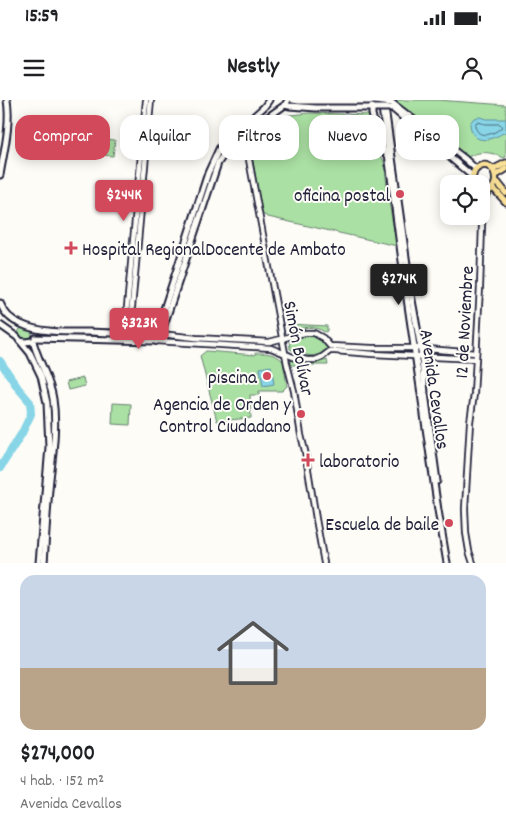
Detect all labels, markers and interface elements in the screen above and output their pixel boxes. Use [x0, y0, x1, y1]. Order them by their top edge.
text: 15:59 [25, 4, 59, 31]
text: Nestly [227, 52, 279, 83]
icon: menu [20, 54, 48, 82]
icon: person [458, 54, 486, 82]
chip: Comprar [15, 115, 110, 160]
chip: Alquilar [120, 115, 209, 160]
chip: Filtros [219, 115, 299, 160]
chip: Nuevo [309, 115, 386, 160]
chip: Piso [396, 115, 459, 160]
map controls [440, 175, 490, 225]
button: locate [440, 175, 490, 225]
pin: $244K [89, 180, 159, 222]
text: $244K [106, 184, 142, 207]
place label: oficina postal [294, 184, 390, 211]
marker: oficina postal [394, 188, 406, 200]
place label: Hospital RegionalDocente de Ambato [82, 238, 346, 265]
marker: Hospital RegionalDocente de Ambato [64, 241, 78, 255]
pin: $274K [364, 264, 434, 306]
street label: 12 de Noviembre [450, 265, 483, 379]
text: $274K [381, 268, 417, 291]
street label: Simón Bolívar [274, 299, 319, 398]
pin: $323K [104, 308, 174, 350]
text: $323K [121, 312, 157, 335]
street label: Avenida Cevallos [411, 328, 454, 451]
place label: piscina [208, 366, 258, 393]
marker: piscina [261, 370, 273, 382]
place label: Agencia de Orden y Control Ciudadano [153, 393, 291, 442]
marker: Agencia de Orden y Control Ciudadano [295, 408, 307, 420]
place label: laboratorio [319, 450, 400, 477]
marker: laboratorio [301, 453, 315, 467]
place label: Escuela de baile [325, 513, 439, 540]
marker: Escuela de baile [443, 517, 455, 529]
icon: home [208, 608, 298, 698]
text: $274,000 [20, 740, 95, 770]
text: 4 hab. · 152 m² [20, 770, 104, 793]
text: Avenida Cevallos [20, 793, 122, 816]

